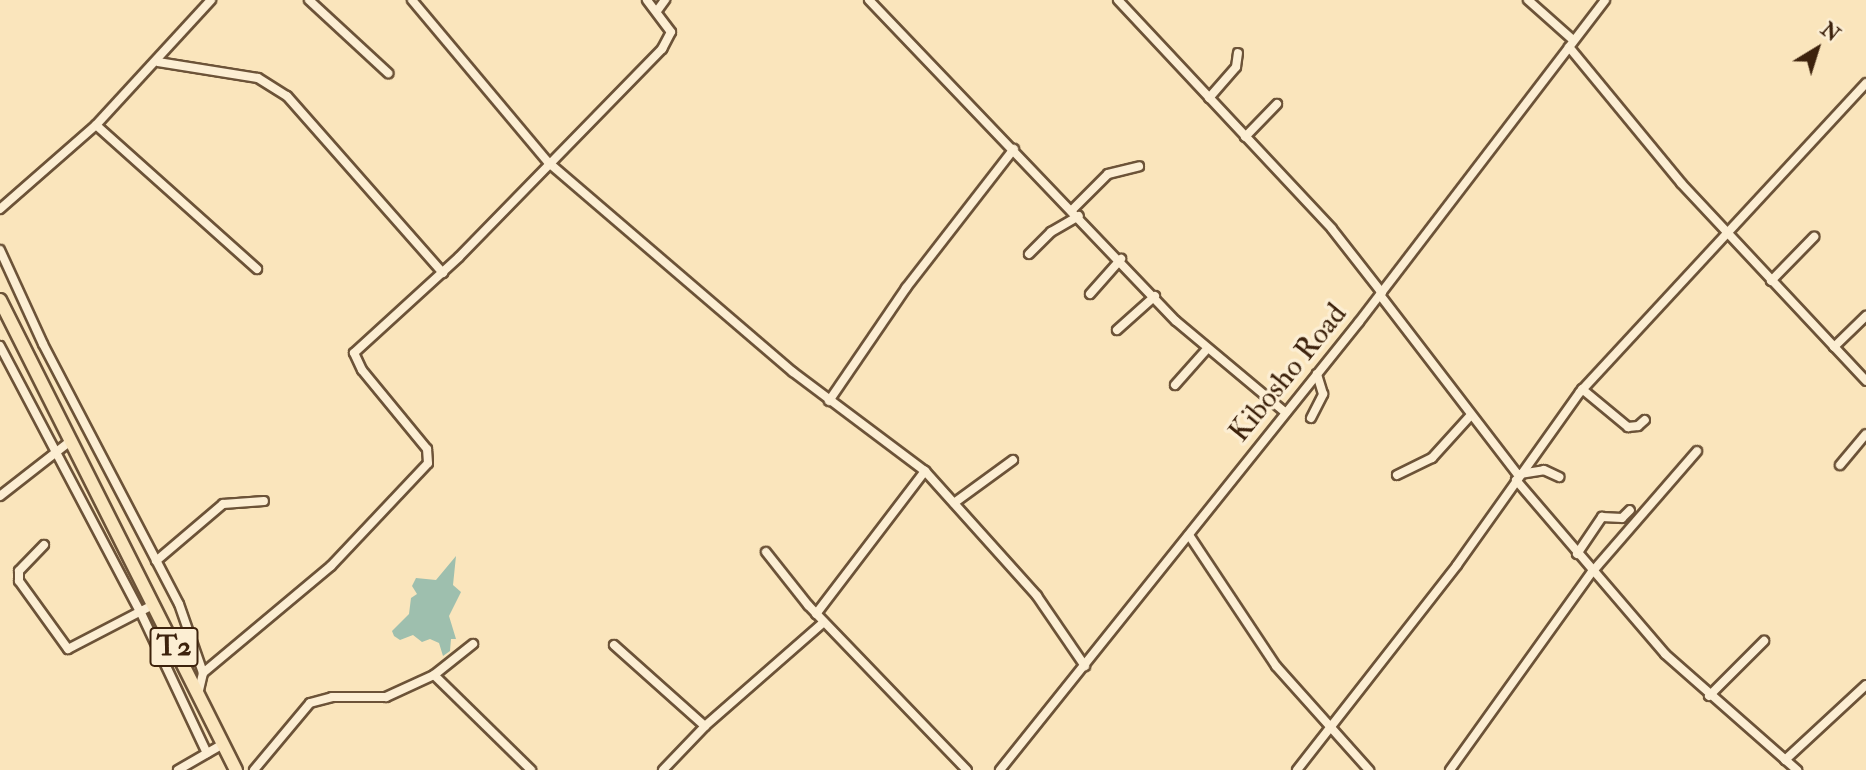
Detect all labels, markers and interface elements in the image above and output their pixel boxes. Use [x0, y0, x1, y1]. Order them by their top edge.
north arrow [1782, 14, 1852, 84]
text: N [1816, 18, 1844, 47]
street label: Kibosho Road [1221, 297, 1355, 449]
road number: T2 [150, 622, 198, 672]

